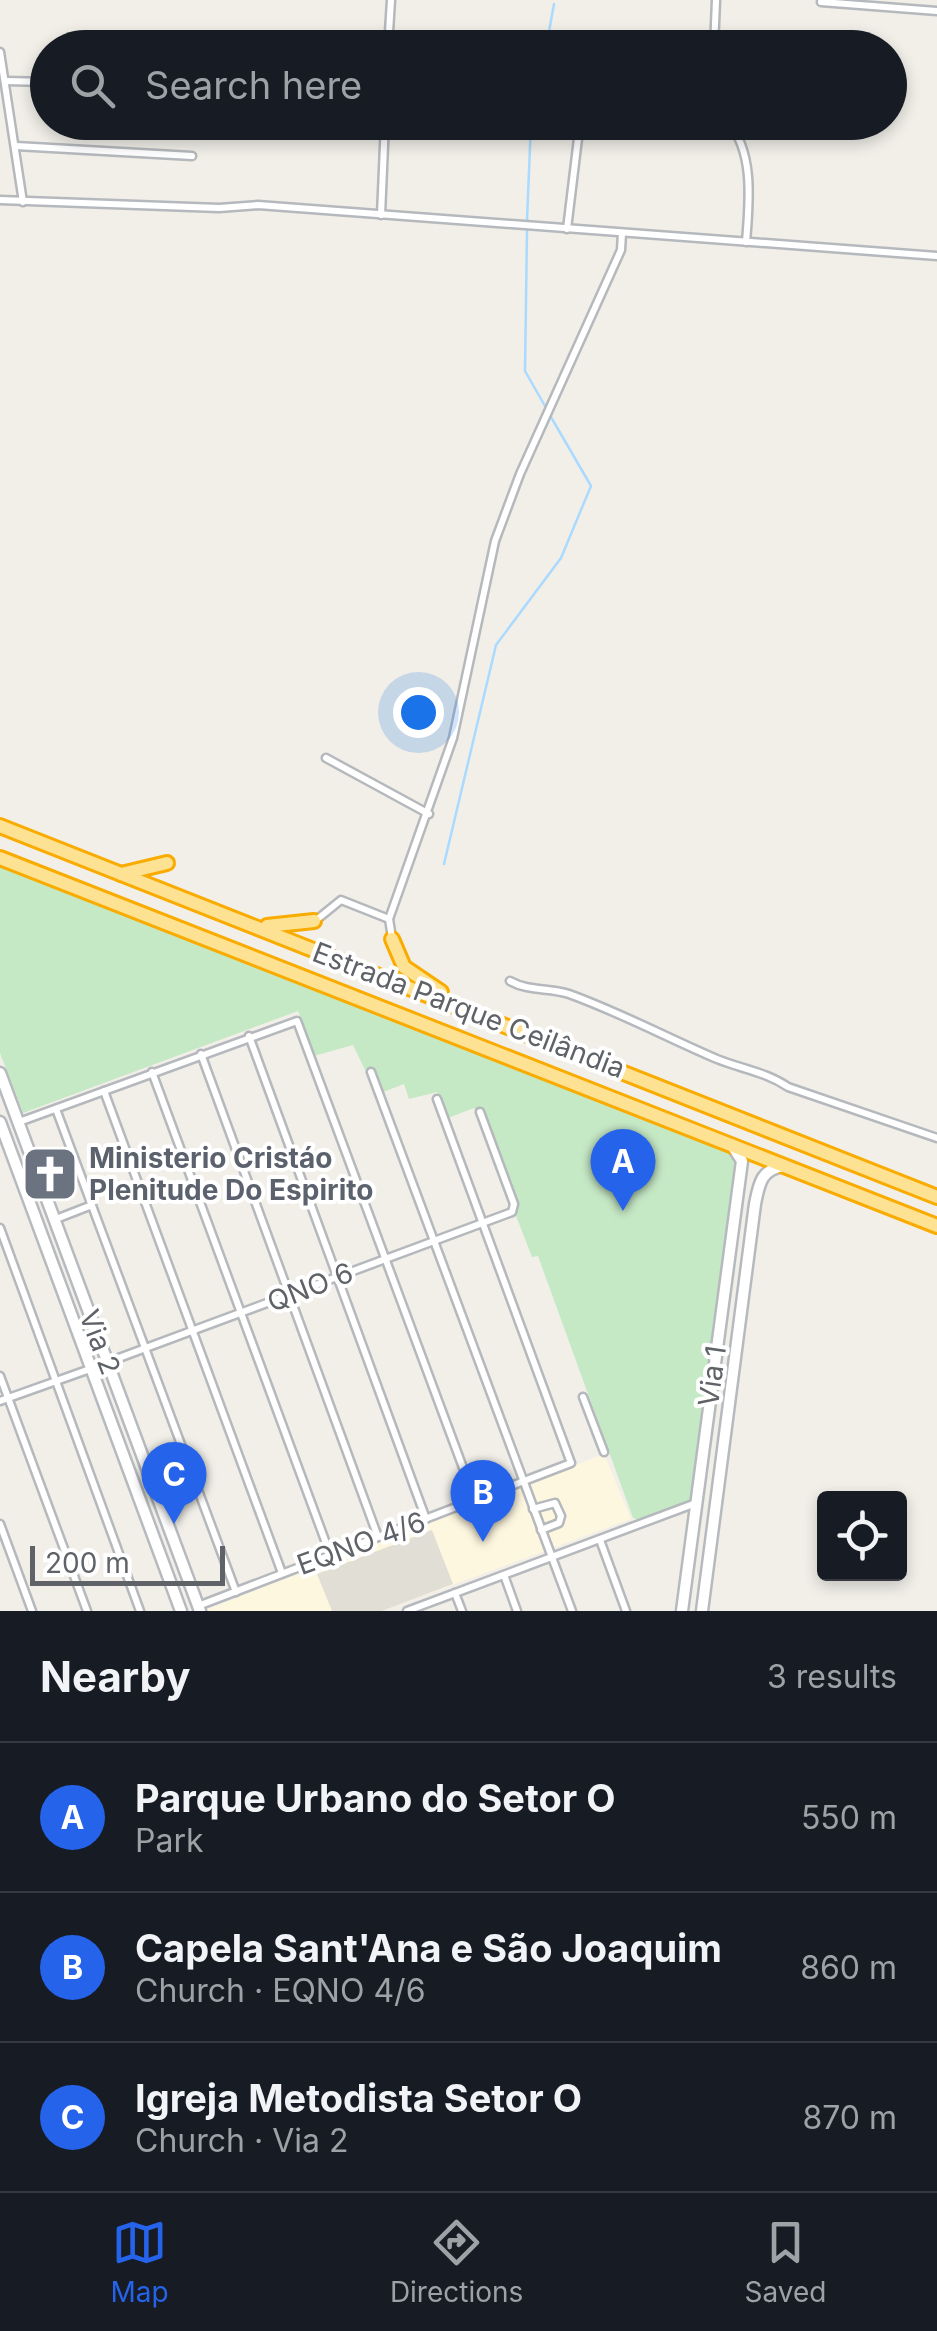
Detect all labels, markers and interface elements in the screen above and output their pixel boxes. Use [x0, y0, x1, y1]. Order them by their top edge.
search box [30, 30, 907, 140]
icon: search [65, 58, 120, 113]
text: Search here [145, 62, 362, 108]
your location [393, 687, 444, 738]
street label: Estrada Parque Ceilândia [308, 935, 630, 1085]
pin: A [590, 1128, 656, 1211]
place label: Ministerio Cristáo Plenitude Do Espirito [89, 1141, 373, 1207]
church icon: Ministerio Cristáo Plenitude Do Espirito [20, 1144, 80, 1204]
street label: QNO 6 [262, 1255, 358, 1319]
street label: Via 2 [72, 1305, 128, 1379]
street label: Via 1 [691, 1343, 733, 1409]
pin: C [142, 1442, 206, 1524]
pin: B [450, 1460, 516, 1542]
map controls [817, 1491, 907, 1581]
button: locate [817, 1491, 907, 1581]
street label: EQNO 4/6 [292, 1504, 430, 1582]
scale bar [30, 1541, 225, 1586]
text: 200 m [45, 1546, 130, 1580]
text: Nearby [40, 1651, 191, 1702]
text: 3 results [767, 1657, 897, 1696]
text: Parque Urbano do Setor O [135, 1775, 616, 1821]
text: A [61, 1798, 84, 1837]
text: 550 m [801, 1798, 897, 1837]
text: Park [135, 1821, 204, 1860]
text: Capela Sant'Ana e São Joaquim [135, 1925, 722, 1971]
text: B [62, 1948, 83, 1987]
text: 860 m [800, 1948, 897, 1987]
text: Church · EQNO 4/6 [135, 1971, 425, 2010]
text: Igreja Metodista Setor O [135, 2075, 582, 2121]
text: C [61, 2098, 84, 2137]
text: 870 m [802, 2098, 897, 2137]
text: Church · Via 2 [135, 2121, 348, 2160]
tab: Map [111, 2215, 169, 2309]
tab: Directions [390, 2215, 523, 2309]
tab: Saved [744, 2215, 826, 2309]

